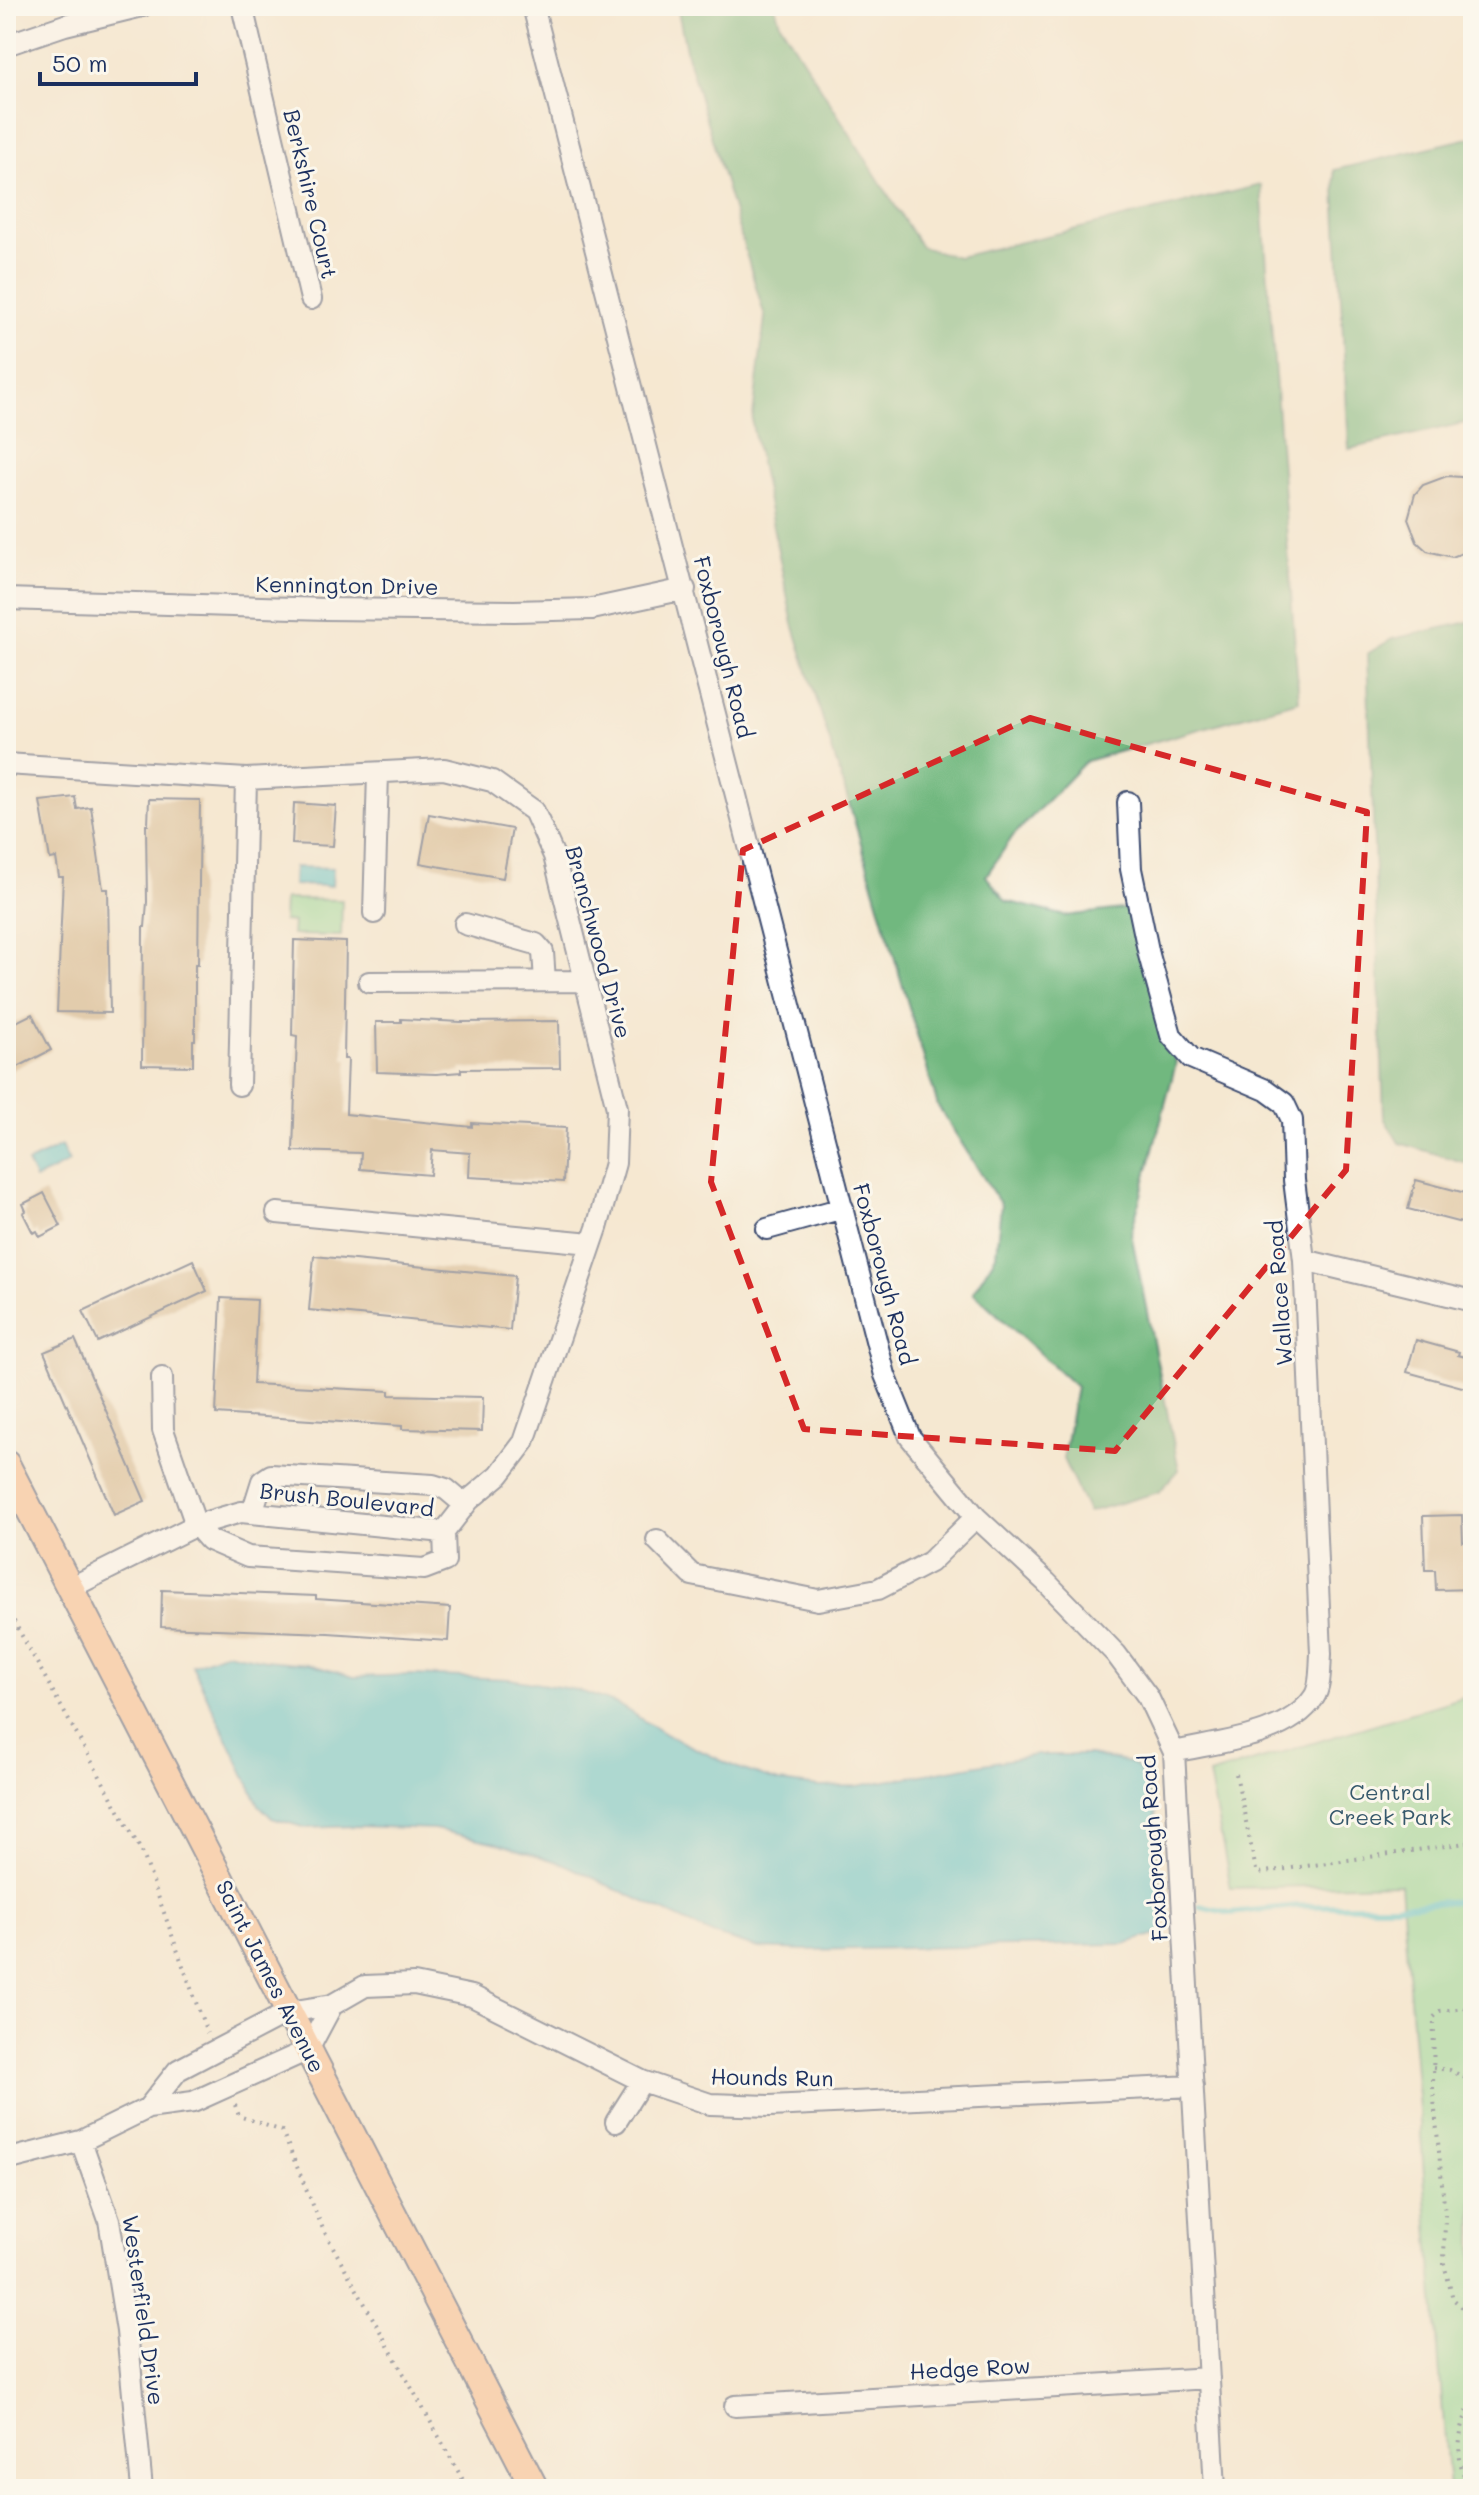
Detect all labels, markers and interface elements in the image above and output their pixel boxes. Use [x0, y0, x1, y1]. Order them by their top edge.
scale bar [40, 36, 196, 86]
text: 50 m [52, 47, 108, 78]
street label: Berkshire Court [277, 106, 345, 282]
street label: Foxborough Road [687, 553, 761, 741]
street label: Kennington Drive [255, 569, 439, 601]
street label: Branchwood Drive [559, 842, 639, 1042]
street label: Foxborough Road [847, 1180, 923, 1368]
street label: Wallace Road [1259, 1219, 1299, 1367]
street label: Brush Boulevard [258, 1475, 436, 1523]
street label: Foxborough Road [1132, 1754, 1174, 1942]
park label: Central Creek Park [1329, 1777, 1451, 1831]
street label: Saint James Avenue [210, 1875, 332, 2077]
street label: Hounds Run [710, 2061, 834, 2093]
street label: Westerfield Drive [116, 2213, 172, 2407]
street label: Hedge Row [909, 2350, 1031, 2386]

